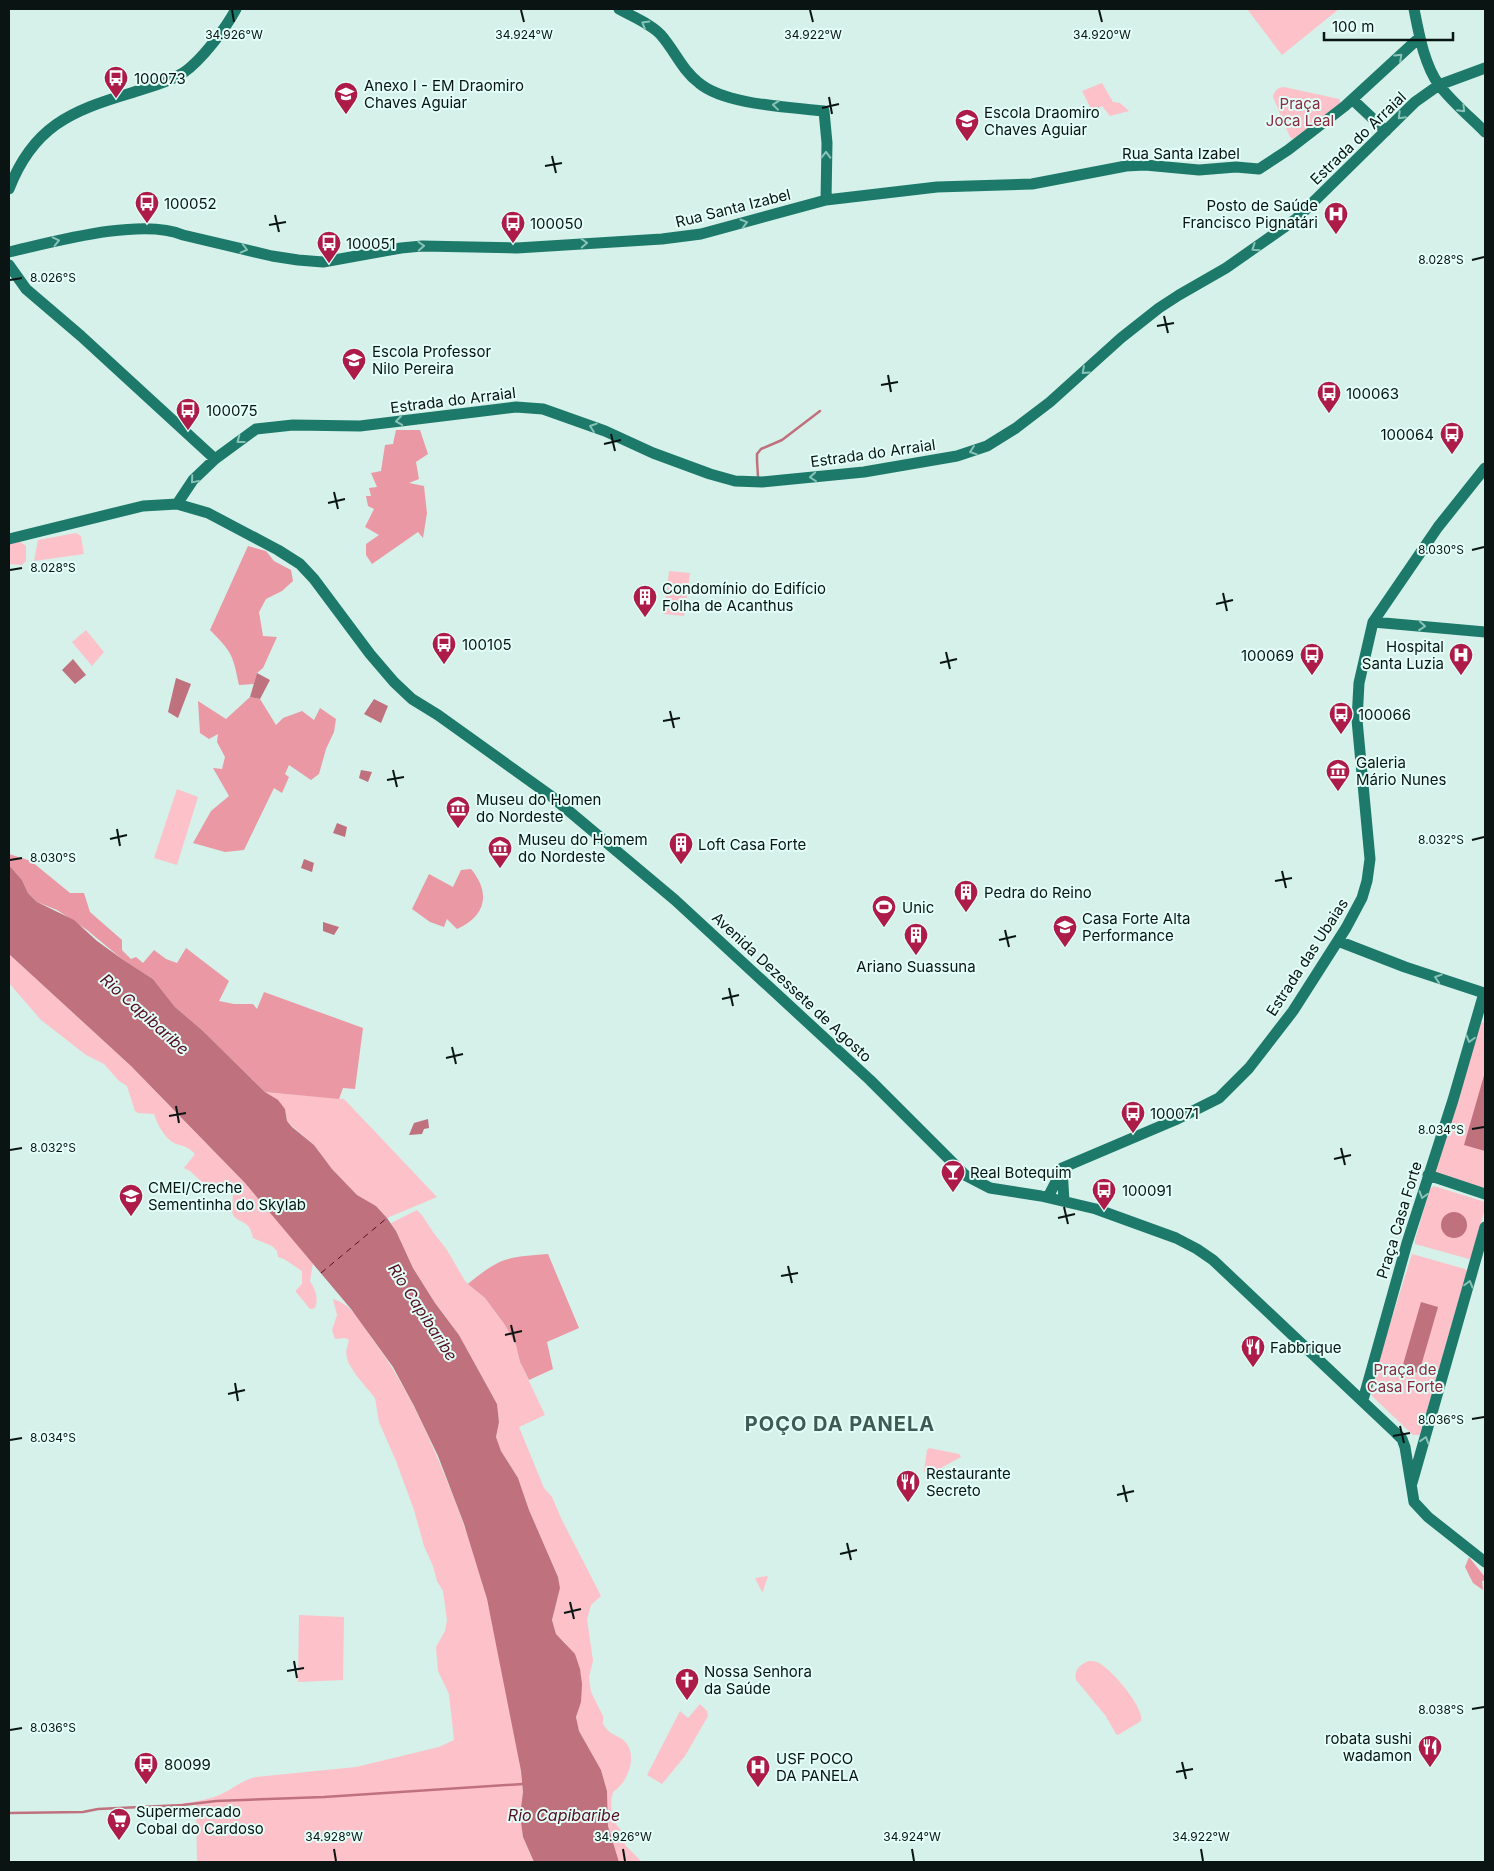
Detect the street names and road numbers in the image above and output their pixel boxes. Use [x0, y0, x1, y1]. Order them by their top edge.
street label: Estrada do Arraial [1306, 87, 1410, 189]
street label: Rua Santa Izabel [1122, 144, 1240, 163]
street label: Rua Santa Izabel [673, 185, 793, 231]
street label: Estrada do Arraial [389, 383, 517, 417]
street label: Estrada do Arraial [809, 435, 937, 471]
street label: Estrada das Ubaias [1262, 895, 1352, 1019]
street label: Avenida Dezessete de Agosto [708, 908, 876, 1066]
street label: Praça Casa Forte [1372, 1159, 1426, 1281]

